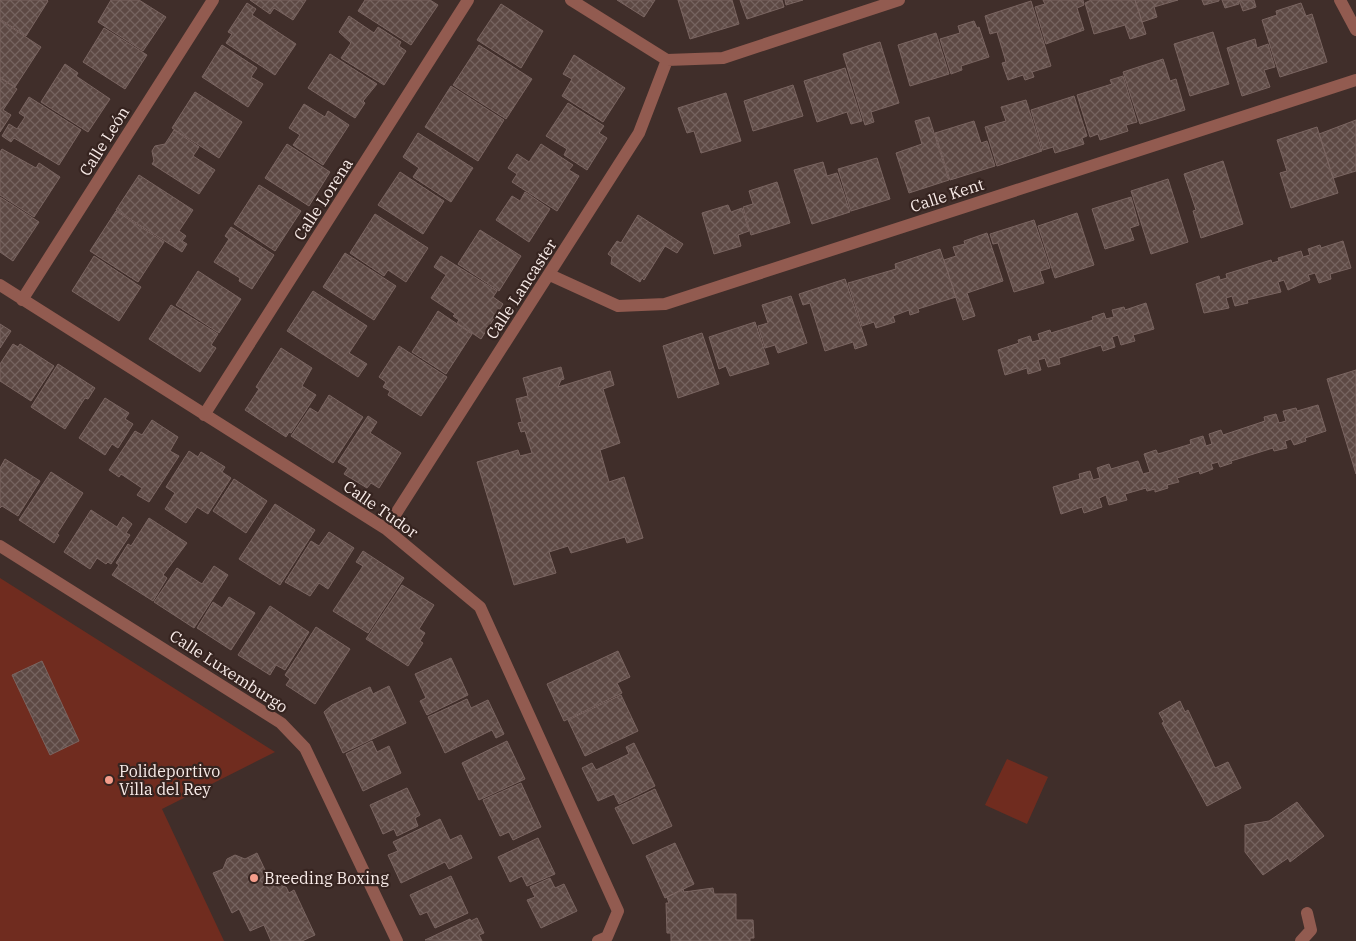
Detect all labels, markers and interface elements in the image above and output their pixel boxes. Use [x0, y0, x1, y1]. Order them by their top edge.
street label: Calle León [75, 103, 133, 179]
street label: Calle Lorena [289, 154, 357, 244]
street label: Calle Kent [908, 174, 987, 216]
street label: Calle Lancaster [481, 235, 561, 343]
street label: Calle Tudor [340, 476, 422, 542]
street label: Calle Luxemburgo [166, 625, 292, 717]
place label: Polideportivo Villa del Rey [119, 761, 220, 799]
marker: Polideportivo Villa del Rey [103, 774, 115, 786]
place label: Breeding Boxing [264, 868, 389, 888]
marker: Breeding Boxing [248, 872, 260, 884]

